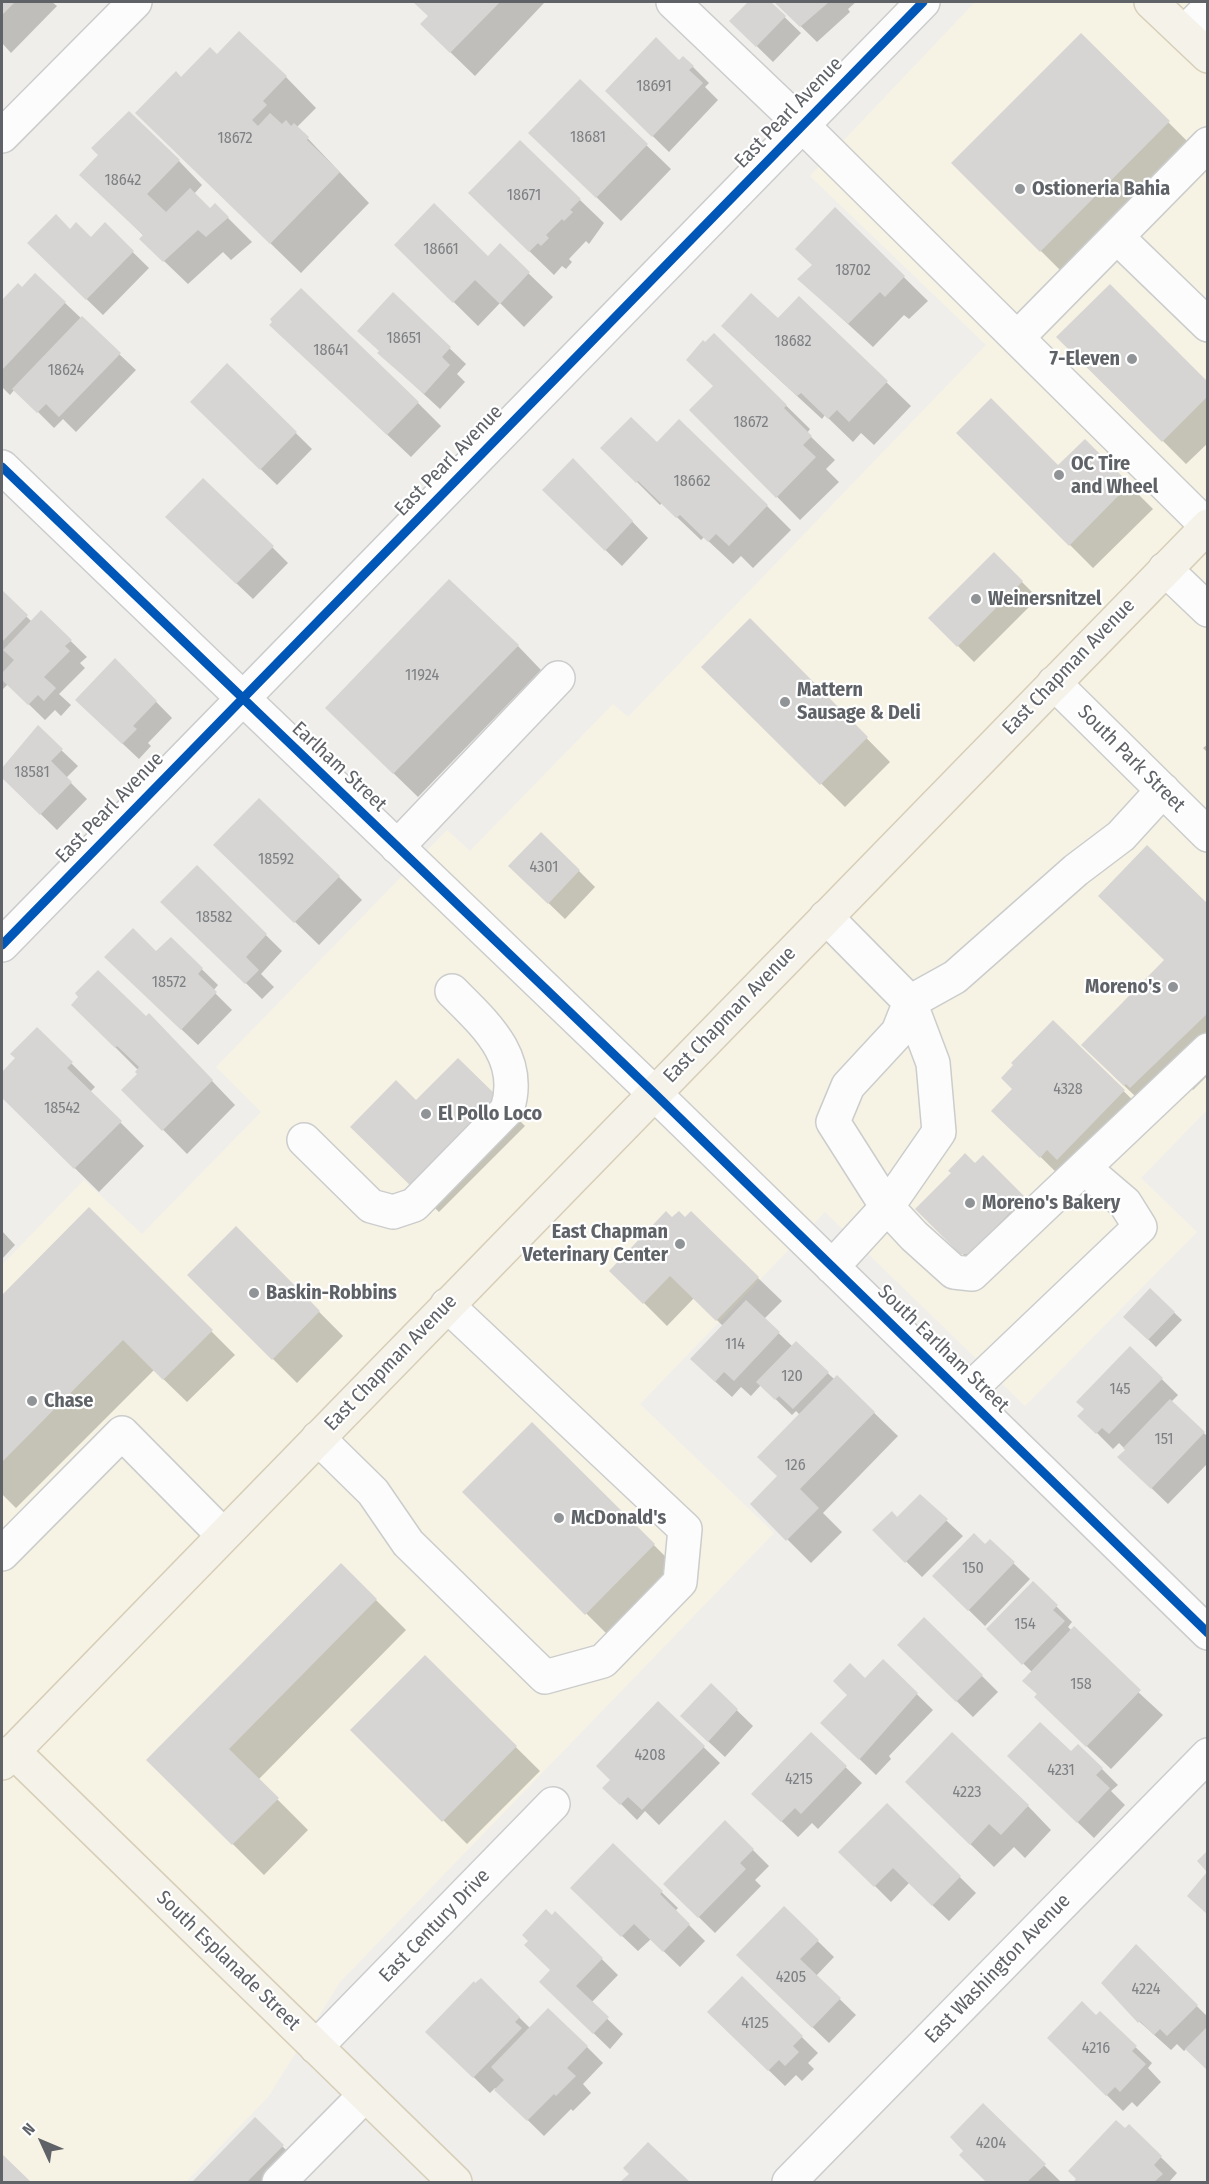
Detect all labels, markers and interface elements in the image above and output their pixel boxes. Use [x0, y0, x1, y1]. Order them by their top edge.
street label: East Pearl Avenue [730, 53, 848, 173]
house number: 18691 [636, 77, 672, 97]
house number: 18681 [570, 128, 606, 148]
house number: 18672 [217, 129, 253, 149]
house number: 18642 [105, 171, 141, 191]
place label: Ostioneria Bahia [1032, 177, 1170, 201]
marker: Ostioneria Bahia [1013, 182, 1027, 196]
house number: 18671 [507, 186, 541, 206]
house number: 18661 [423, 240, 459, 260]
house number: 18702 [835, 261, 871, 281]
house number: 18651 [387, 329, 421, 349]
house number: 18682 [774, 332, 812, 352]
house number: 18641 [313, 341, 349, 361]
place label: 7-Eleven [1049, 347, 1120, 371]
marker: 7-Eleven [1125, 352, 1139, 366]
house number: 18624 [48, 361, 84, 381]
street label: East Pearl Avenue [390, 401, 508, 521]
house number: 18672 [733, 413, 769, 433]
place label: OC Tire and Wheel [1071, 452, 1158, 499]
marker: OC Tire and Wheel [1052, 468, 1066, 482]
house number: 18662 [673, 472, 711, 492]
place label: Weinersnitzel [988, 587, 1102, 611]
marker: Weinersnitzel [969, 592, 983, 606]
street label: East Chapman Avenue [998, 594, 1140, 740]
house number: 11924 [405, 666, 439, 686]
place label: Mattern Sausage & Deli [797, 678, 921, 725]
marker: Mattern Sausage & Deli [778, 695, 792, 709]
street label: South Park Street [1072, 700, 1190, 818]
street label: Earlham Street [287, 717, 391, 817]
street label: East Pearl Avenue [51, 748, 169, 868]
house number: 18581 [14, 763, 50, 783]
house number: 18592 [258, 850, 294, 870]
house number: 4301 [530, 858, 558, 878]
house number: 18582 [196, 908, 232, 928]
street label: East Chapman Avenue [659, 942, 801, 1088]
house number: 18572 [152, 973, 186, 993]
place label: Moreno's [1085, 975, 1161, 999]
marker: Moreno's [1166, 980, 1180, 994]
house number: 4328 [1053, 1080, 1083, 1100]
house number: 18542 [44, 1099, 80, 1119]
place label: El Pollo Loco [438, 1102, 542, 1126]
marker: El Pollo Loco [419, 1107, 433, 1121]
place label: Moreno's Bakery [982, 1191, 1120, 1215]
marker: Moreno's Bakery [963, 1196, 977, 1210]
place label: East Chapman Veterinary Center [522, 1220, 668, 1267]
marker: East Chapman Veterinary Center [673, 1237, 687, 1251]
street label: South Earlham Street [872, 1280, 1014, 1418]
place label: Baskin-Robbins [266, 1281, 397, 1305]
marker: Baskin-Robbins [247, 1286, 261, 1300]
street label: East Chapman Avenue [320, 1290, 462, 1436]
house number: 114 [725, 1335, 745, 1355]
house number: 120 [781, 1367, 803, 1387]
house number: 145 [1109, 1380, 1131, 1400]
place label: Chase [44, 1389, 93, 1413]
marker: Chase [25, 1394, 39, 1408]
house number: 151 [1154, 1430, 1174, 1450]
house number: 126 [784, 1456, 806, 1476]
place label: McDonald's [571, 1506, 666, 1530]
marker: McDonald's [552, 1511, 566, 1525]
house number: 150 [962, 1559, 984, 1579]
house number: 154 [1014, 1615, 1036, 1635]
house number: 158 [1070, 1675, 1092, 1695]
house number: 4208 [635, 1746, 665, 1766]
house number: 4231 [1047, 1761, 1075, 1781]
house number: 4215 [785, 1770, 813, 1790]
house number: 4223 [953, 1783, 981, 1803]
street label: East Century Drive [375, 1864, 495, 1988]
street label: South Esplanade Street [151, 1886, 305, 2036]
street label: East Washington Avenue [920, 1889, 1076, 2049]
house number: 4205 [776, 1968, 806, 1988]
house number: 4224 [1131, 1980, 1161, 2000]
house number: 4125 [741, 2014, 769, 2034]
house number: 4216 [1082, 2039, 1110, 2059]
north arrow [12, 2112, 72, 2172]
text: N [19, 2119, 39, 2139]
house number: 4204 [976, 2134, 1006, 2154]

